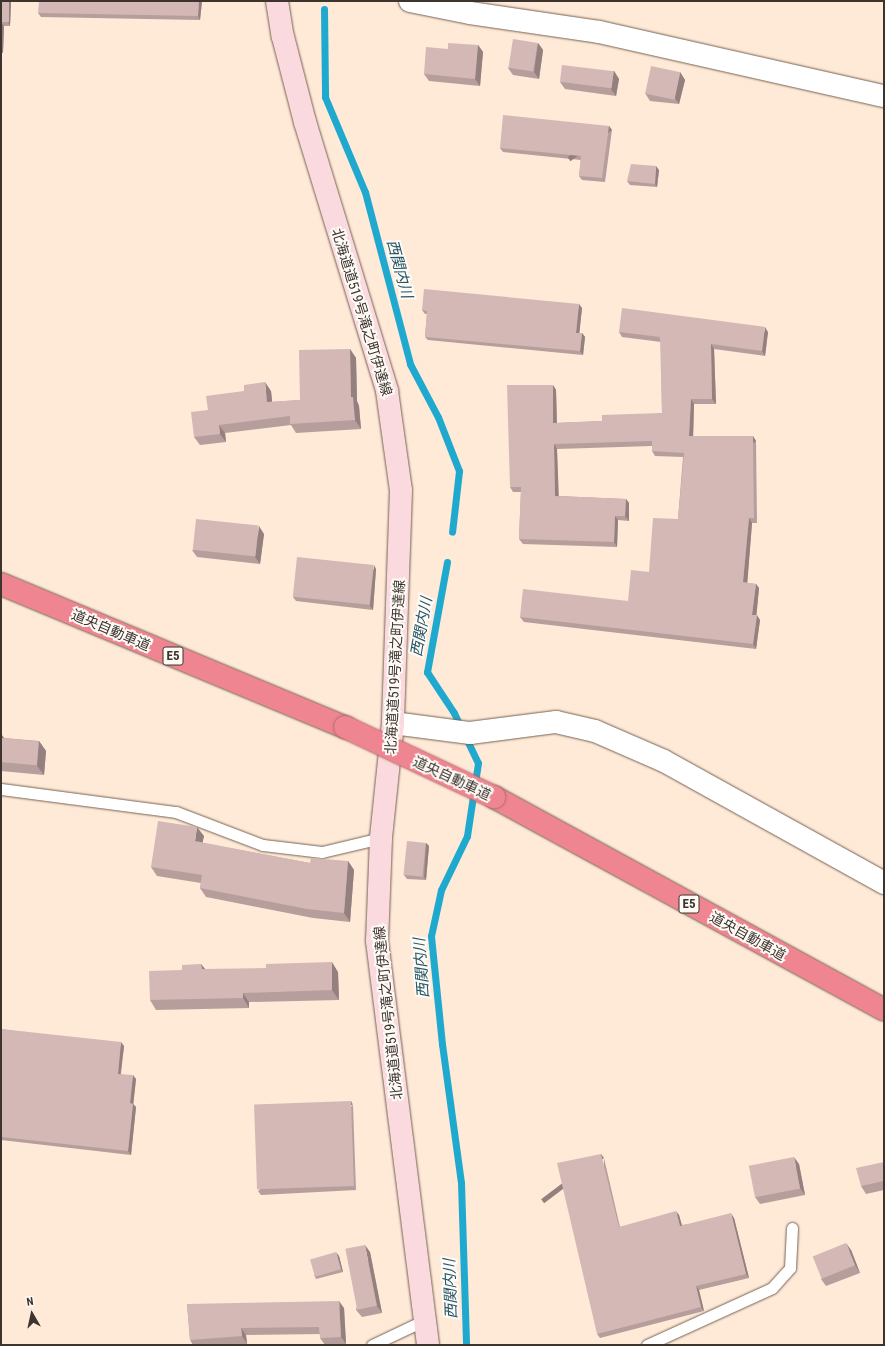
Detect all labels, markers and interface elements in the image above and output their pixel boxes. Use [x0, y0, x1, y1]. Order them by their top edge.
street label: 北海道道519号滝之町伊達線 [328, 226, 396, 398]
water label: 西関内川 [383, 238, 415, 300]
street label: 北海道道519号滝之町伊達線 [382, 579, 408, 755]
water label: 西関内川 [408, 596, 436, 658]
street label: 道央自動車道 [69, 606, 153, 654]
road number: E5 [162, 645, 184, 667]
street label: 道央自動車道 [410, 753, 494, 803]
road number: E5 [678, 893, 700, 915]
street label: 道央自動車道 [707, 908, 789, 964]
street label: 北海道道519号滝之町伊達線 [371, 925, 405, 1101]
water label: 西関内川 [411, 937, 433, 999]
water label: 西関内川 [441, 1259, 461, 1319]
north arrow [12, 1294, 52, 1334]
text: N [26, 1295, 34, 1309]

